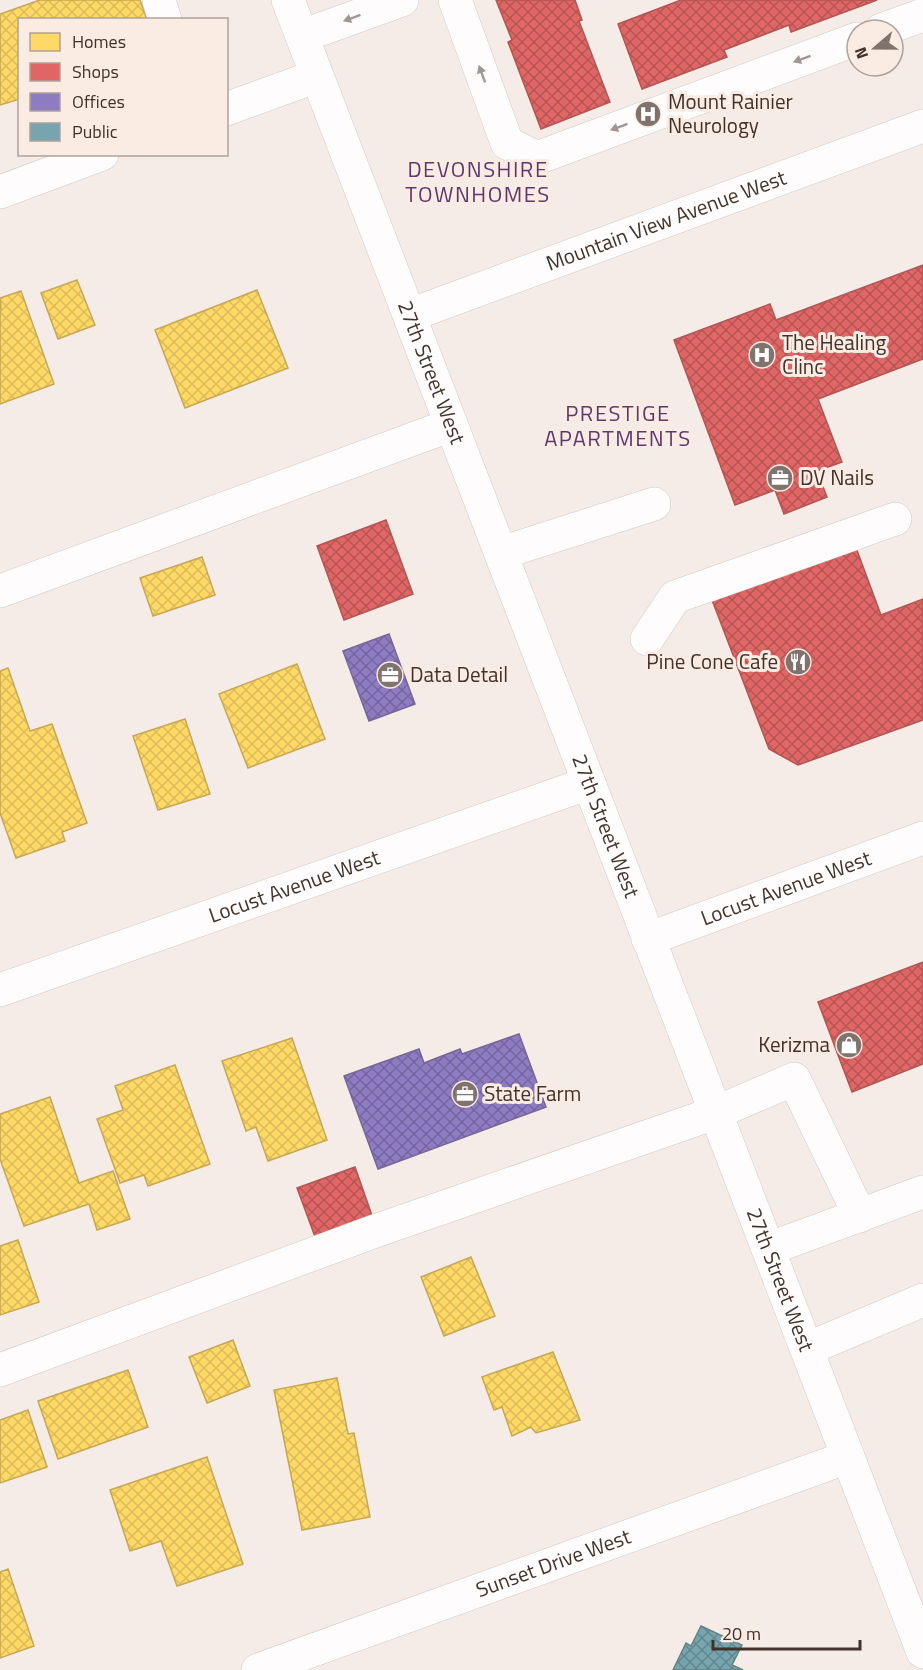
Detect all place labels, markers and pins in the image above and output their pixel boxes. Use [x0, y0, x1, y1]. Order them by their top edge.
place label: Mount Rainier Neurology [668, 85, 793, 141]
hospital icon: Mount Rainier Neurology [633, 99, 663, 129]
place label: The Healing Clinc [782, 326, 886, 382]
hospital icon: The Healing Clinc [747, 340, 777, 370]
place label: DV Nails [800, 461, 874, 493]
office icon: DV Nails [765, 463, 795, 493]
place label: Pine Cone Cafe [646, 645, 778, 677]
restaurant icon: Pine Cone Cafe [783, 647, 813, 677]
place label: Data Detail [410, 658, 508, 690]
office icon: Data Detail [375, 660, 405, 690]
place label: Kerizma [758, 1028, 830, 1060]
shop icon: Kerizma [834, 1030, 864, 1060]
place label: State Farm [484, 1077, 581, 1109]
office icon: State Farm [450, 1079, 480, 1109]

